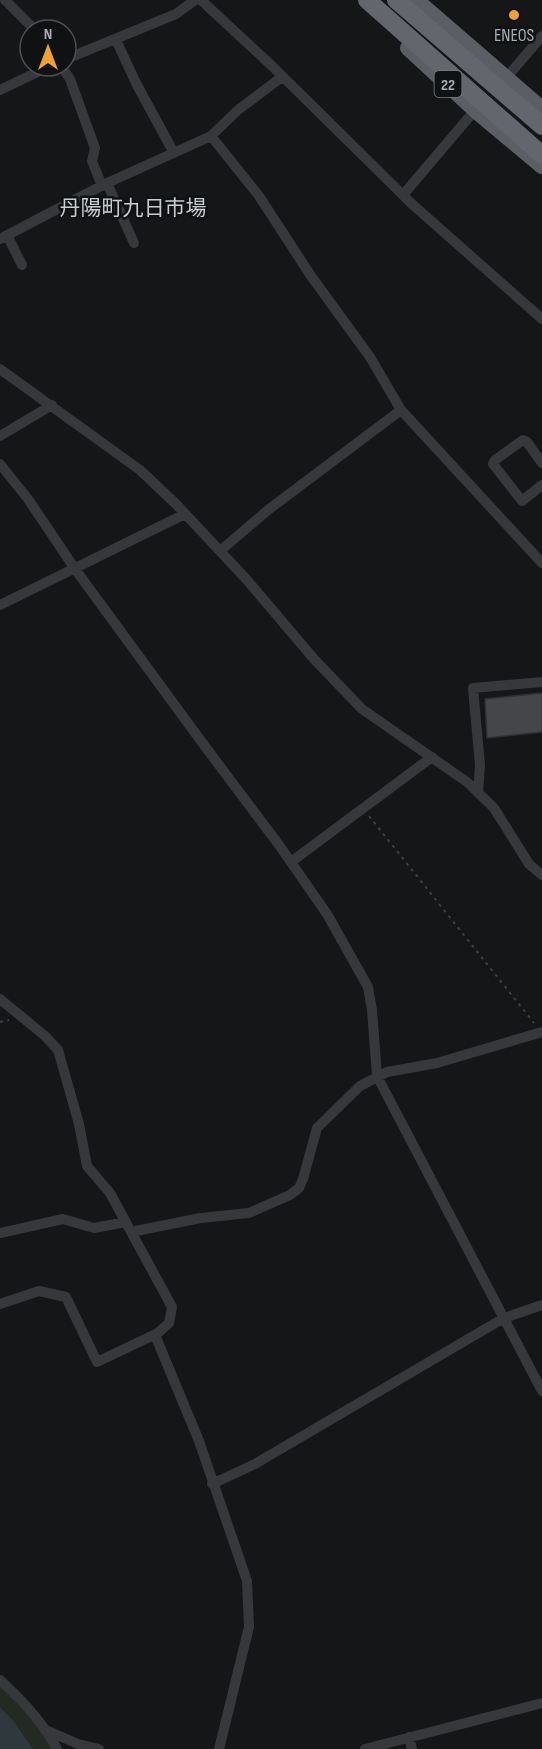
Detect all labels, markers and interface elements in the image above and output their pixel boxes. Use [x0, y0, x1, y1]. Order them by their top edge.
marker: ENEOS [507, 8, 521, 22]
north arrow [18, 18, 78, 78]
text: N [44, 25, 52, 44]
place label: ENEOS [494, 25, 534, 46]
road number: 22 [434, 71, 462, 97]
district label: 丹陽町九日市場 [60, 196, 207, 221]

